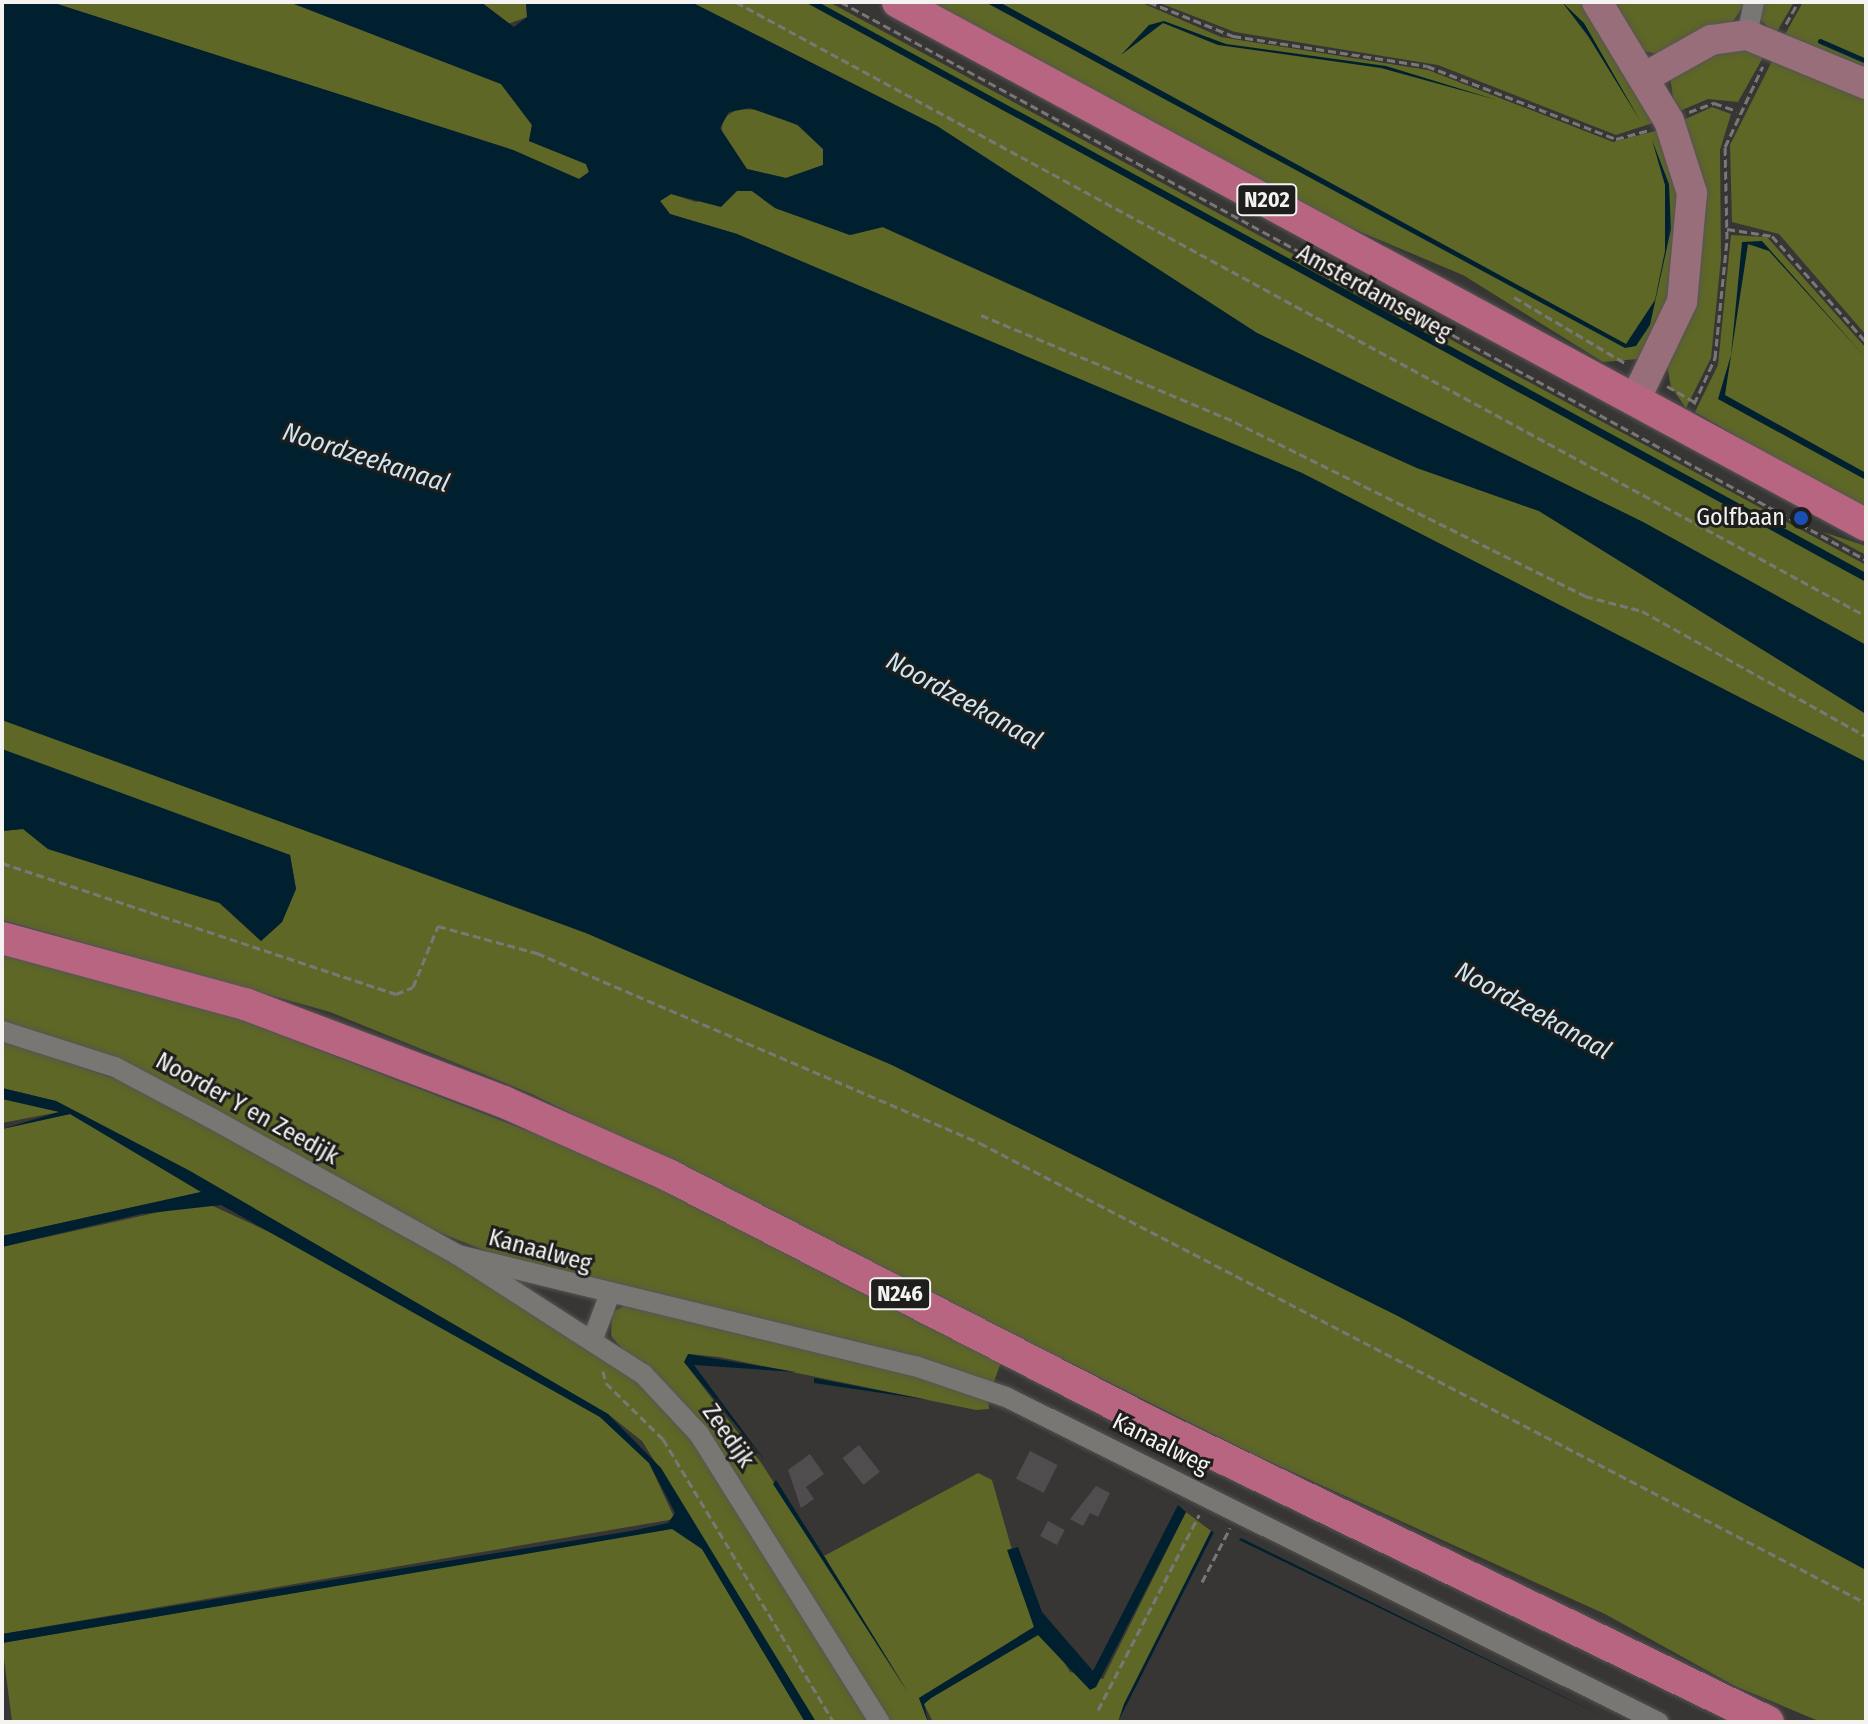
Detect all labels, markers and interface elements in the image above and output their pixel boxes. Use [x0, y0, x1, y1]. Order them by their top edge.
road number: N202 [1235, 182, 1299, 218]
street label: Amsterdamseweg [1292, 239, 1456, 347]
water label: Noordzeekanaal [279, 416, 453, 500]
place label: Golfbaan [1696, 504, 1785, 532]
marker: Golfbaan [1792, 509, 1810, 527]
water label: Noordzeekanaal [881, 645, 1047, 757]
water label: Noordzeekanaal [1450, 955, 1616, 1067]
street label: Noorder Y en Zeedijk [151, 1047, 343, 1171]
street label: Kanaalweg [485, 1223, 595, 1279]
road number: N246 [868, 1276, 932, 1312]
street label: Zeedijk [696, 1399, 760, 1473]
street label: Kanaalweg [1108, 1407, 1214, 1481]

